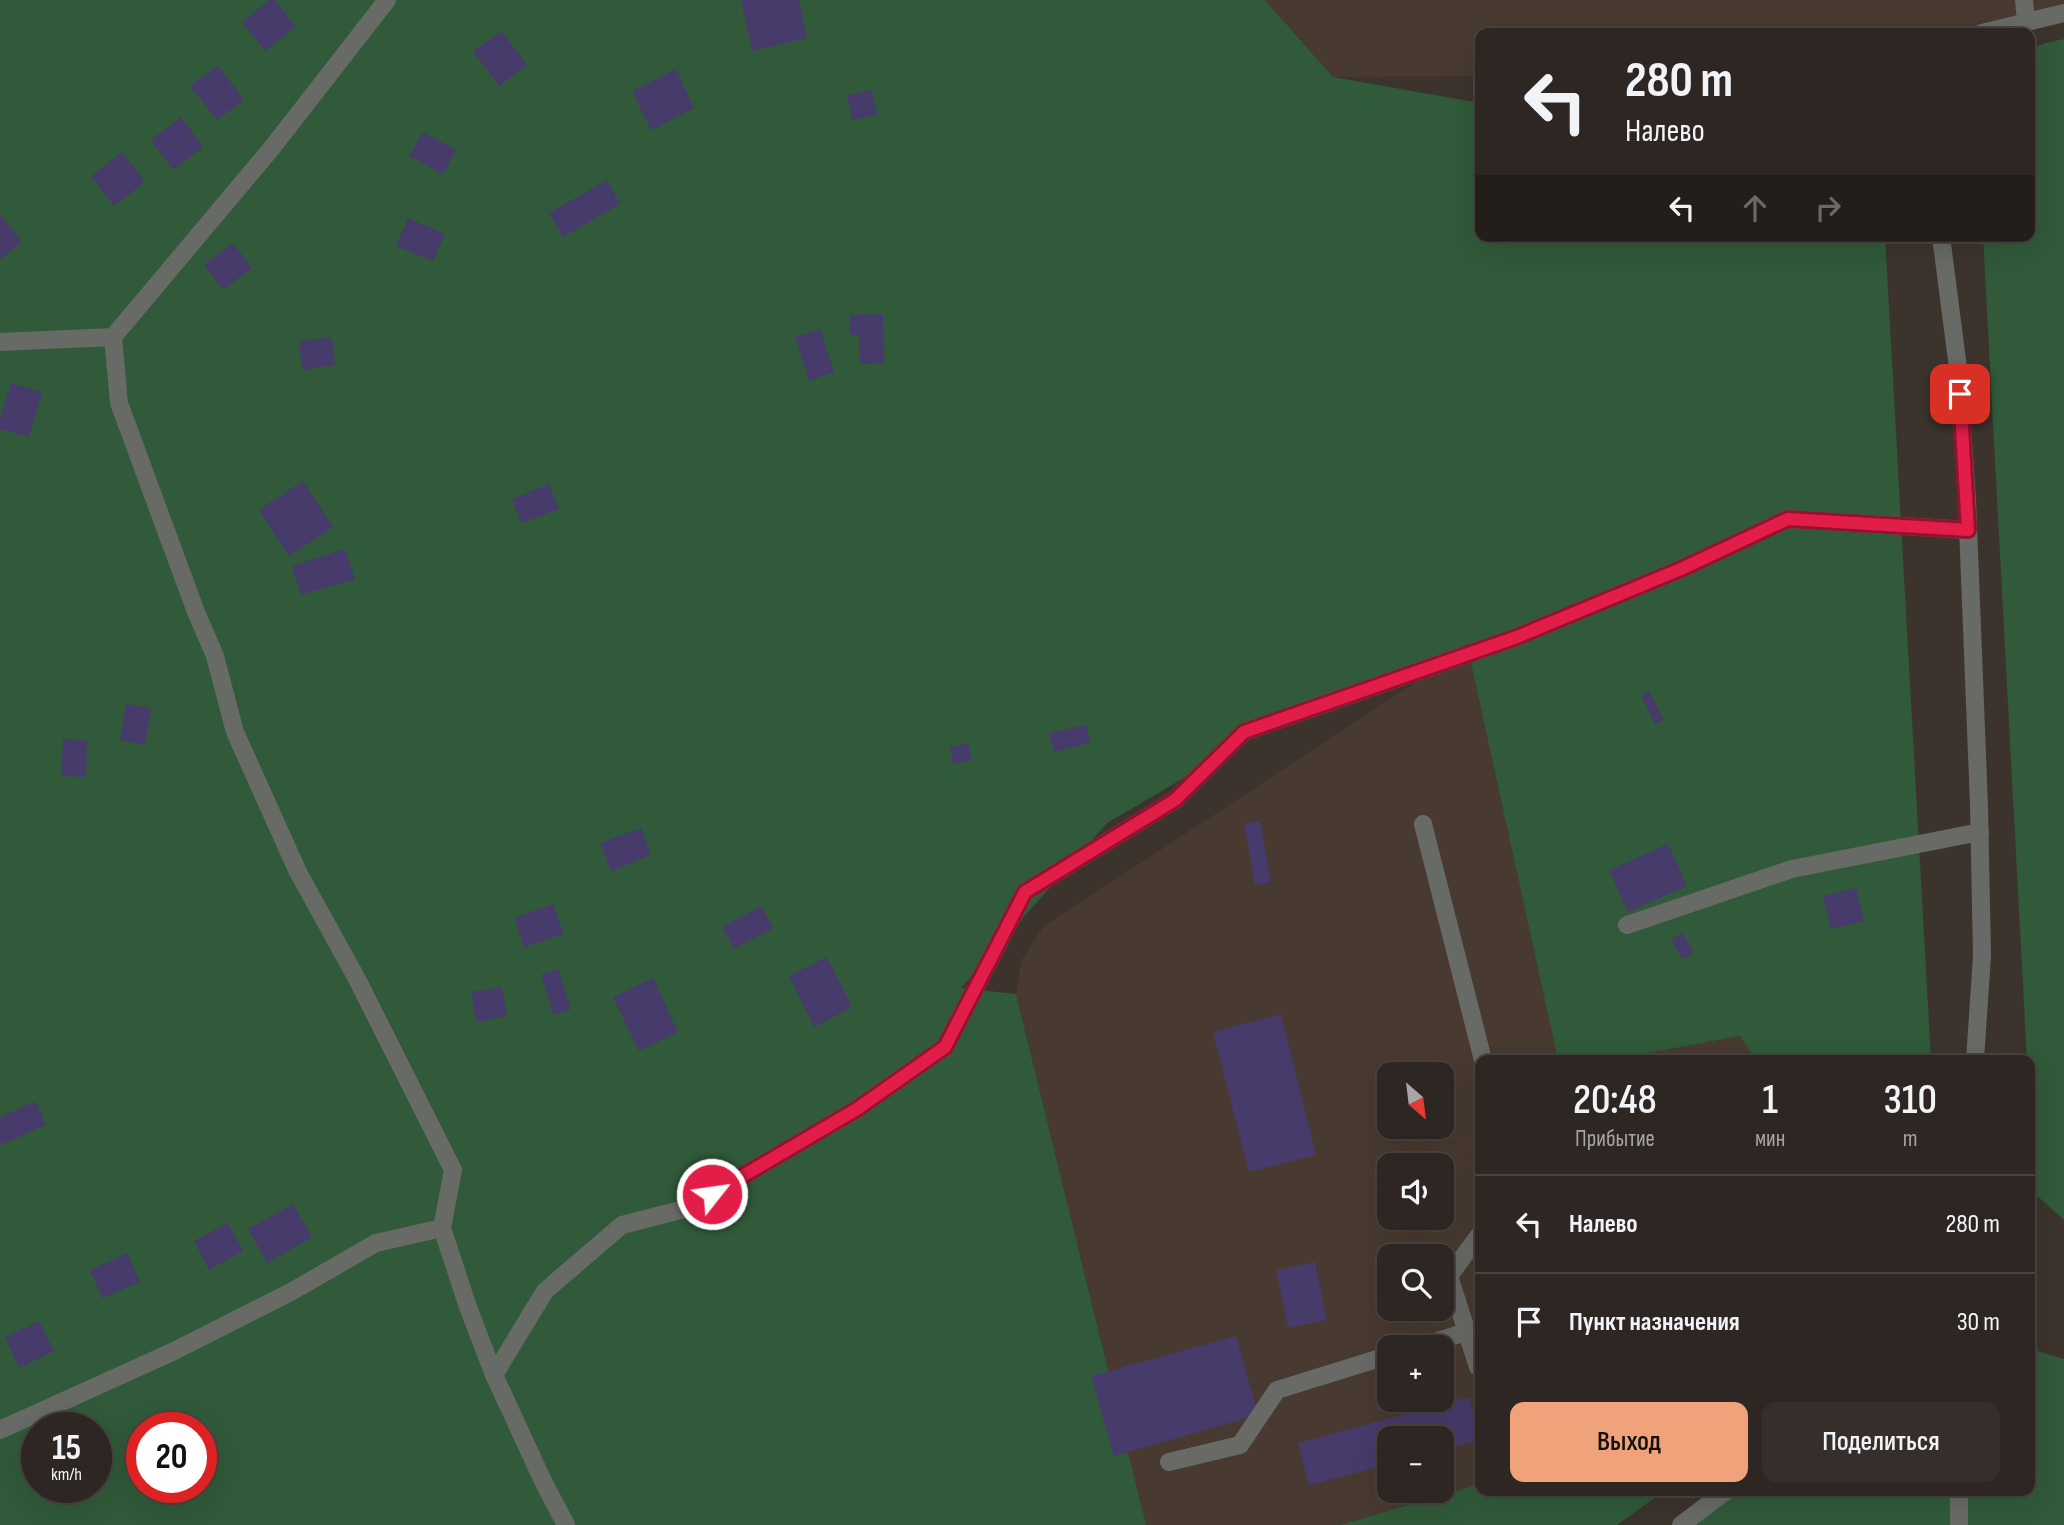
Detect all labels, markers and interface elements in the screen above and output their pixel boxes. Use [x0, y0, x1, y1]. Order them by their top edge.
text: 280 m [1625, 52, 1733, 111]
icon: left [1510, 56, 1601, 147]
text: Налево [1625, 112, 1705, 151]
icon: left [1663, 189, 1701, 227]
icon: ahead [1736, 189, 1774, 227]
icon: right [1809, 189, 1847, 227]
pin [1930, 364, 1990, 424]
icon: arrive [1941, 375, 1979, 413]
north arrow [1377, 1062, 1454, 1139]
map controls [1377, 1062, 1454, 1503]
text: 20:48 [1573, 1075, 1657, 1126]
text: 1 [1762, 1075, 1778, 1126]
text: 310 [1883, 1075, 1937, 1126]
text: Прибытие [1575, 1125, 1655, 1153]
text: мин [1755, 1125, 1785, 1153]
text: m [1903, 1125, 1918, 1153]
button: sound [1377, 1153, 1454, 1230]
position arrow [675, 1157, 749, 1231]
icon: left [1510, 1205, 1548, 1243]
text: Налево [1569, 1209, 1638, 1240]
text: 280 m [1945, 1209, 2000, 1240]
button: search [1377, 1244, 1454, 1321]
icon: arrive [1510, 1303, 1548, 1341]
text: Пункт назначения [1569, 1307, 1740, 1338]
text: 30 m [1957, 1307, 2000, 1338]
button: + [1377, 1335, 1454, 1412]
button: Выход [1510, 1402, 1748, 1482]
button: Поделиться [1762, 1402, 2000, 1482]
speed limit sign: 20 [126, 1412, 217, 1503]
button: − [1377, 1426, 1454, 1503]
text: 15 [52, 1427, 81, 1470]
text: km/h [51, 1464, 82, 1485]

